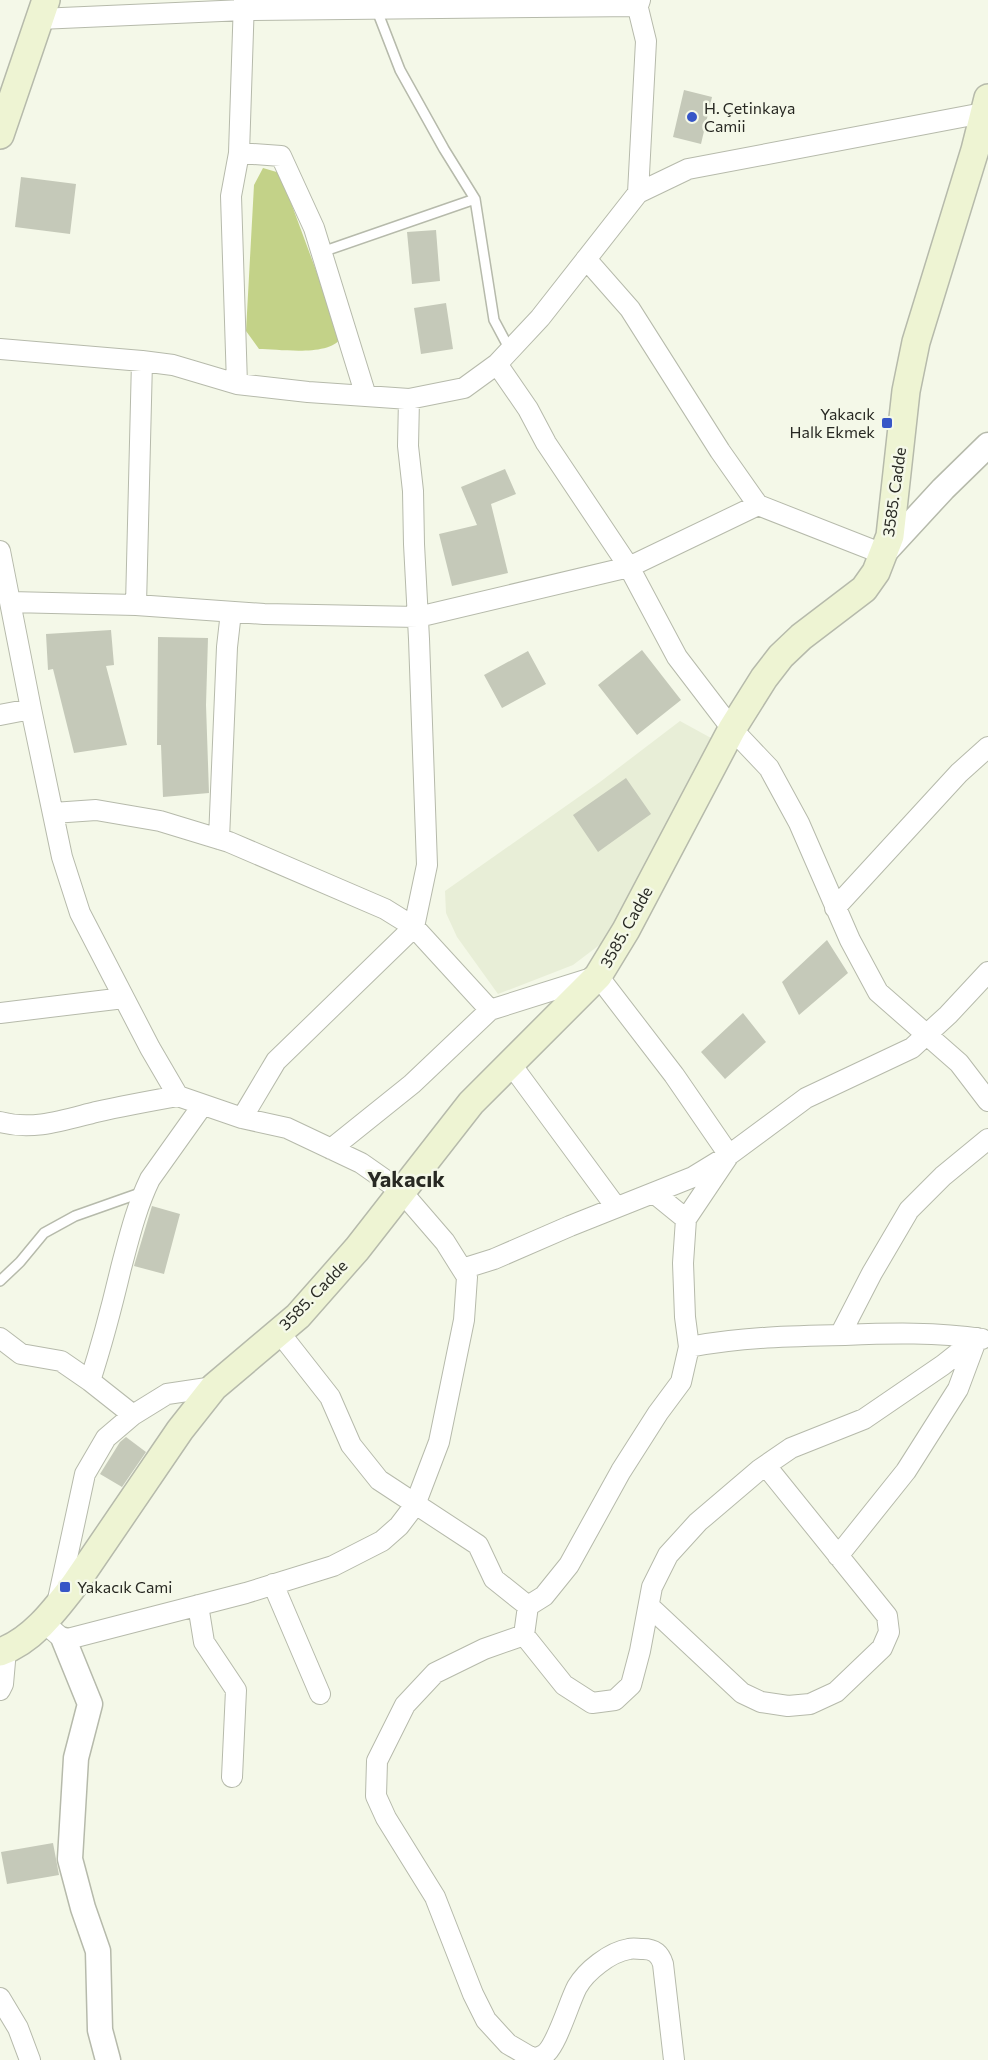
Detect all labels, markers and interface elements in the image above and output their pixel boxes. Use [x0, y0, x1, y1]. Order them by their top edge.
place label: H. Çetinkaya Camii [704, 98, 795, 135]
marker: H. Çetinkaya Camii [685, 110, 699, 124]
place label: Yakacık Halk Ekmek [790, 404, 875, 441]
marker: Yakacık Halk Ekmek [880, 416, 894, 430]
street label: 3585. Cadde [878, 446, 909, 538]
street label: 3585. Cadde [595, 883, 656, 971]
district label: Yakacık [367, 1165, 445, 1192]
street label: 3585. Cadde [275, 1256, 351, 1334]
place label: Yakacık Cami [77, 1577, 172, 1596]
marker: Yakacık Cami [58, 1580, 72, 1594]

